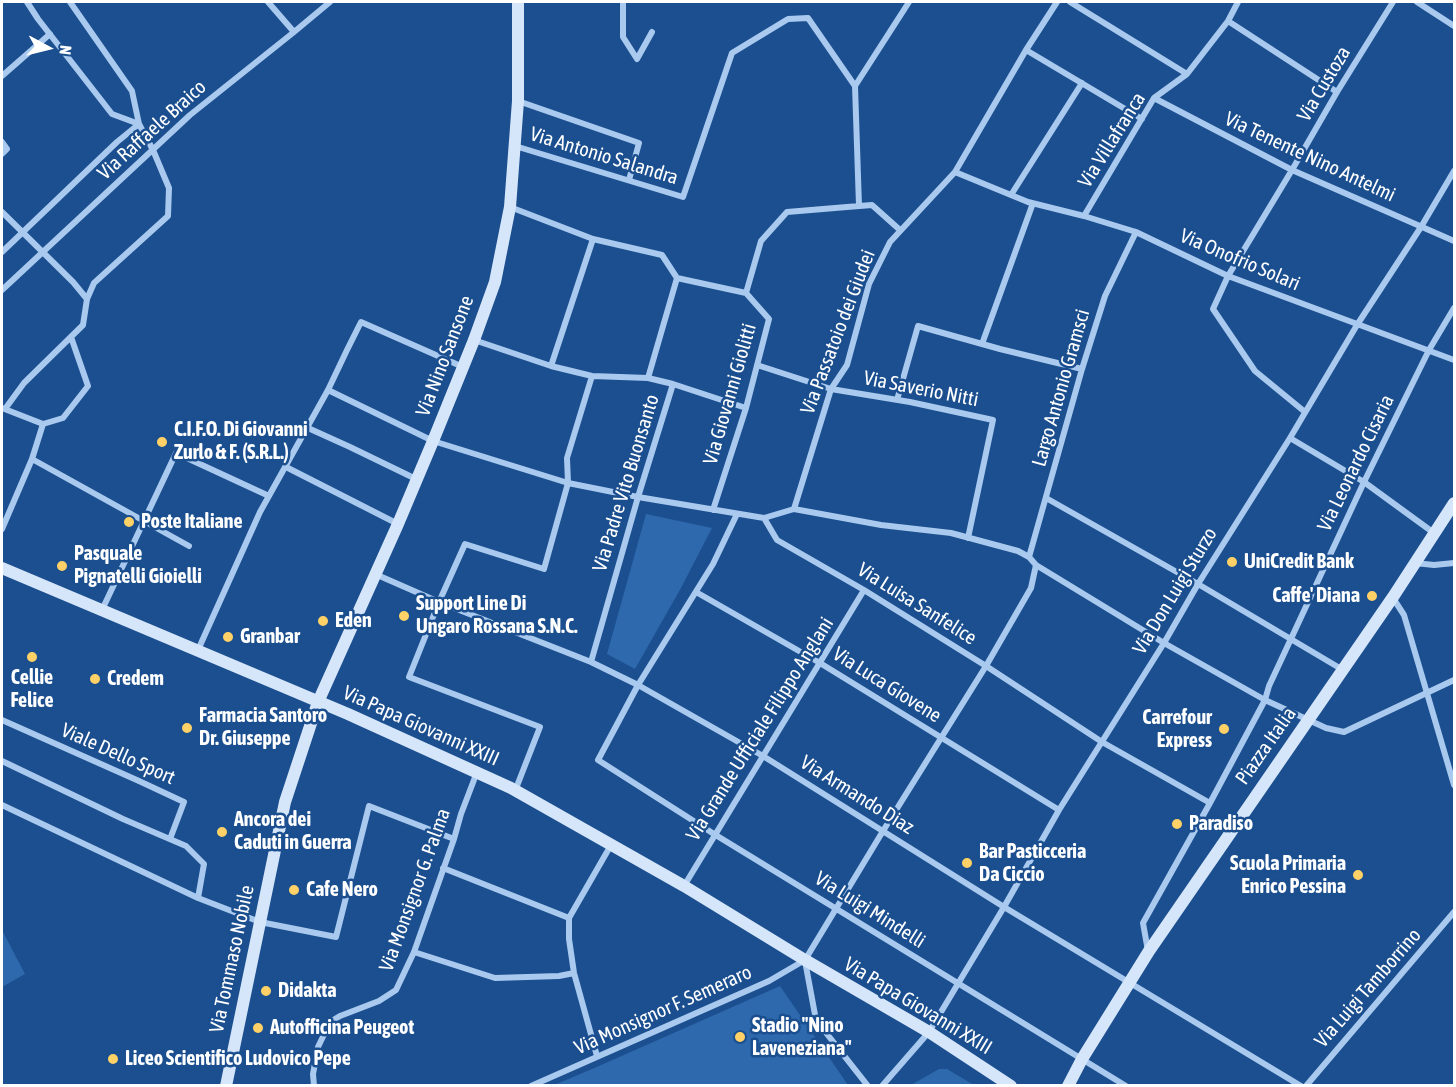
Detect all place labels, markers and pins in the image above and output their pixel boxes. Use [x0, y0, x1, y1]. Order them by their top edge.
place label: C.I.F.O. Di Giovanni Zurlo & F. (S.R.L.) [174, 418, 308, 465]
marker: C.I.F.O. Di Giovanni Zurlo & F. (S.R.L.) [155, 435, 169, 449]
place label: Poste Italiane [141, 510, 243, 534]
marker: Poste Italiane [122, 515, 136, 529]
place label: Pasquale Pignatelli Gioielli [74, 542, 202, 589]
place label: UniCredit Bank [1244, 550, 1354, 574]
marker: UniCredit Bank [1225, 555, 1239, 569]
marker: Pasquale Pignatelli Gioielli [55, 559, 69, 573]
place label: Caffe' Diana [1272, 584, 1360, 608]
marker: Caffe' Diana [1365, 589, 1379, 603]
place label: Support Line Di Ungaro Rossana S.N.C. [416, 592, 577, 639]
place label: Eden [335, 609, 372, 633]
marker: Support Line Di Ungaro Rossana S.N.C. [397, 609, 411, 623]
marker: Eden [316, 614, 330, 628]
place label: Granbar [240, 625, 300, 649]
marker: Granbar [221, 630, 235, 644]
marker: Cellie Felice [25, 650, 39, 664]
place label: Cellie Felice [10, 666, 54, 713]
place label: Credem [107, 667, 164, 691]
marker: Credem [88, 672, 102, 686]
place label: Farmacia Santoro Dr. Giuseppe [199, 704, 327, 751]
place label: Carrefour Express [1142, 706, 1212, 753]
marker: Farmacia Santoro Dr. Giuseppe [180, 721, 194, 735]
marker: Carrefour Express [1217, 722, 1231, 736]
place label: Ancora dei Caduti in Guerra [234, 808, 352, 855]
place label: Paradiso [1189, 812, 1253, 836]
marker: Paradiso [1170, 817, 1184, 831]
marker: Ancora dei Caduti in Guerra [215, 825, 229, 839]
place label: Bar Pasticceria Da Ciccio [979, 840, 1086, 887]
place label: Scuola Primaria Enrico Pessina [1230, 852, 1346, 899]
marker: Bar Pasticceria Da Ciccio [960, 856, 974, 870]
marker: Scuola Primaria Enrico Pessina [1351, 868, 1365, 882]
place label: Cafe Nero [306, 878, 378, 902]
marker: Cafe Nero [287, 883, 301, 897]
place label: Didakta [278, 979, 336, 1003]
marker: Didakta [259, 984, 273, 998]
place label: Stadio "Nino Laveneziana" [752, 1014, 852, 1061]
place label: Autofficina Peugeot [270, 1016, 414, 1040]
marker: Autofficina Peugeot [251, 1021, 265, 1035]
marker: Stadio "Nino Laveneziana" [733, 1030, 747, 1044]
place label: Liceo Scientifico Ludovico Pepe [125, 1047, 351, 1071]
marker: Liceo Scientifico Ludovico Pepe [106, 1052, 120, 1066]

